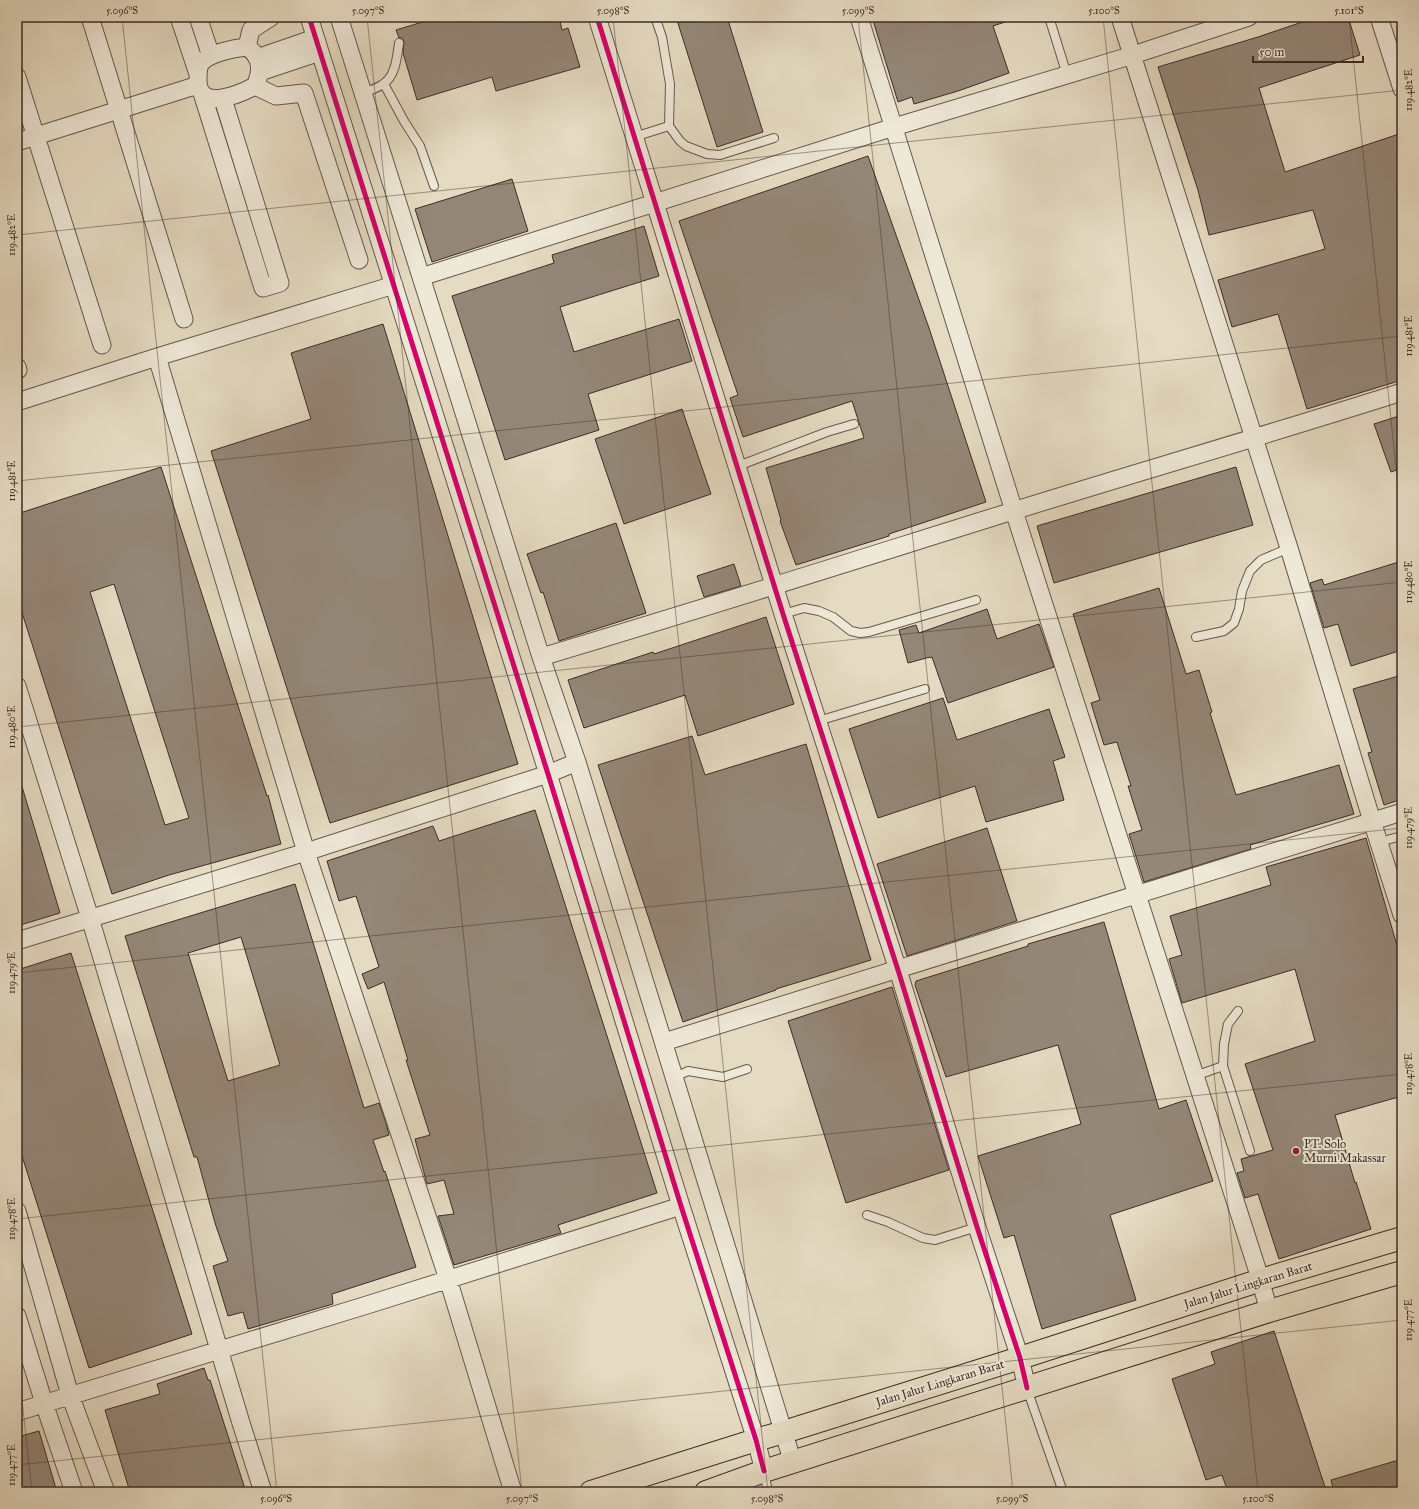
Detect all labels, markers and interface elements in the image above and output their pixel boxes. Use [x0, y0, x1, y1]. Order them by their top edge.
text: 5.096°S [106, 5, 138, 17]
text: 5.097°S [352, 5, 384, 17]
text: 5.098°S [597, 5, 629, 17]
text: 5.099°S [842, 5, 874, 17]
text: 5.100°S [1088, 5, 1120, 17]
text: 5.101°S [1334, 5, 1364, 17]
scale bar [1253, 38, 1363, 64]
text: 50 m [1259, 45, 1284, 59]
text: 119.482°E [1403, 69, 1415, 111]
text: 119.482°E [6, 214, 18, 256]
text: 119.481°E [1403, 316, 1415, 357]
text: 119.481°E [6, 461, 18, 502]
text: 119.480°E [1403, 561, 1415, 603]
text: 119.480°E [6, 706, 18, 748]
text: 119.479°E [1403, 807, 1415, 849]
text: 119.479°E [6, 952, 18, 994]
text: 119.478°E [1403, 1053, 1415, 1095]
place label: PT. Solo Murni Makassar [1304, 1137, 1386, 1165]
marker: PT. Solo Murni Makassar [1291, 1146, 1301, 1156]
text: 119.478°E [6, 1198, 18, 1240]
street label: Jalan Jalur Lingkaran Barat [1180, 1259, 1315, 1313]
text: 119.477°E [1403, 1299, 1415, 1341]
street label: Jalan Jalur Lingkaran Barat [872, 1357, 1007, 1411]
text: 119.477°E [6, 1444, 18, 1486]
text: 5.096°S [260, 1493, 292, 1505]
text: 5.097°S [506, 1493, 538, 1505]
text: 5.098°S [751, 1493, 783, 1505]
text: 5.099°S [996, 1493, 1028, 1505]
text: 5.100°S [1242, 1493, 1274, 1505]

